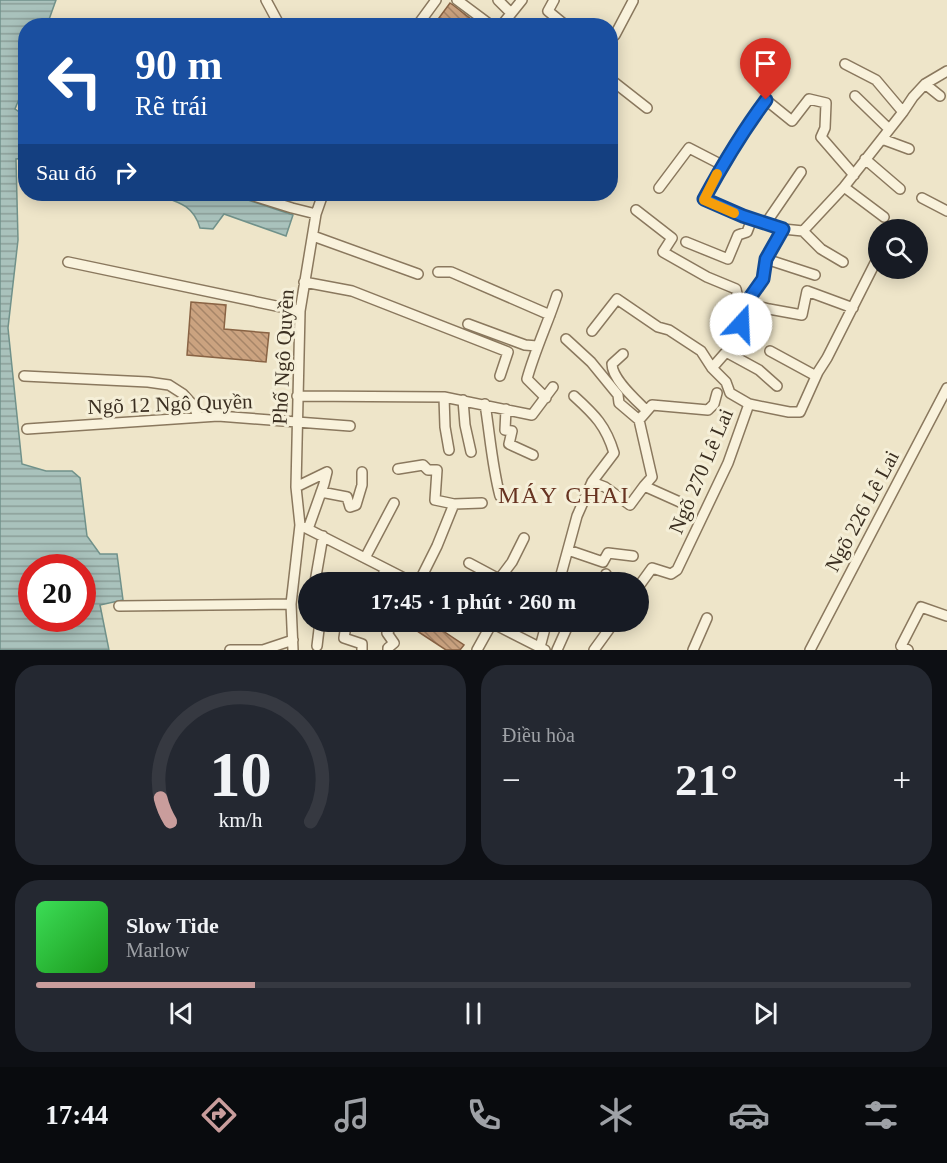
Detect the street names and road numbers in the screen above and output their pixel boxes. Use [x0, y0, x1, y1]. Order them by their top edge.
street label: Phố Ngô Quyền [267, 288, 299, 425]
street label: Ngõ 12 Ngô Quyền [87, 389, 253, 419]
street label: Ngõ 270 Lê Lai [664, 405, 738, 537]
street label: Ngõ 226 Lê Lai [820, 446, 904, 576]

